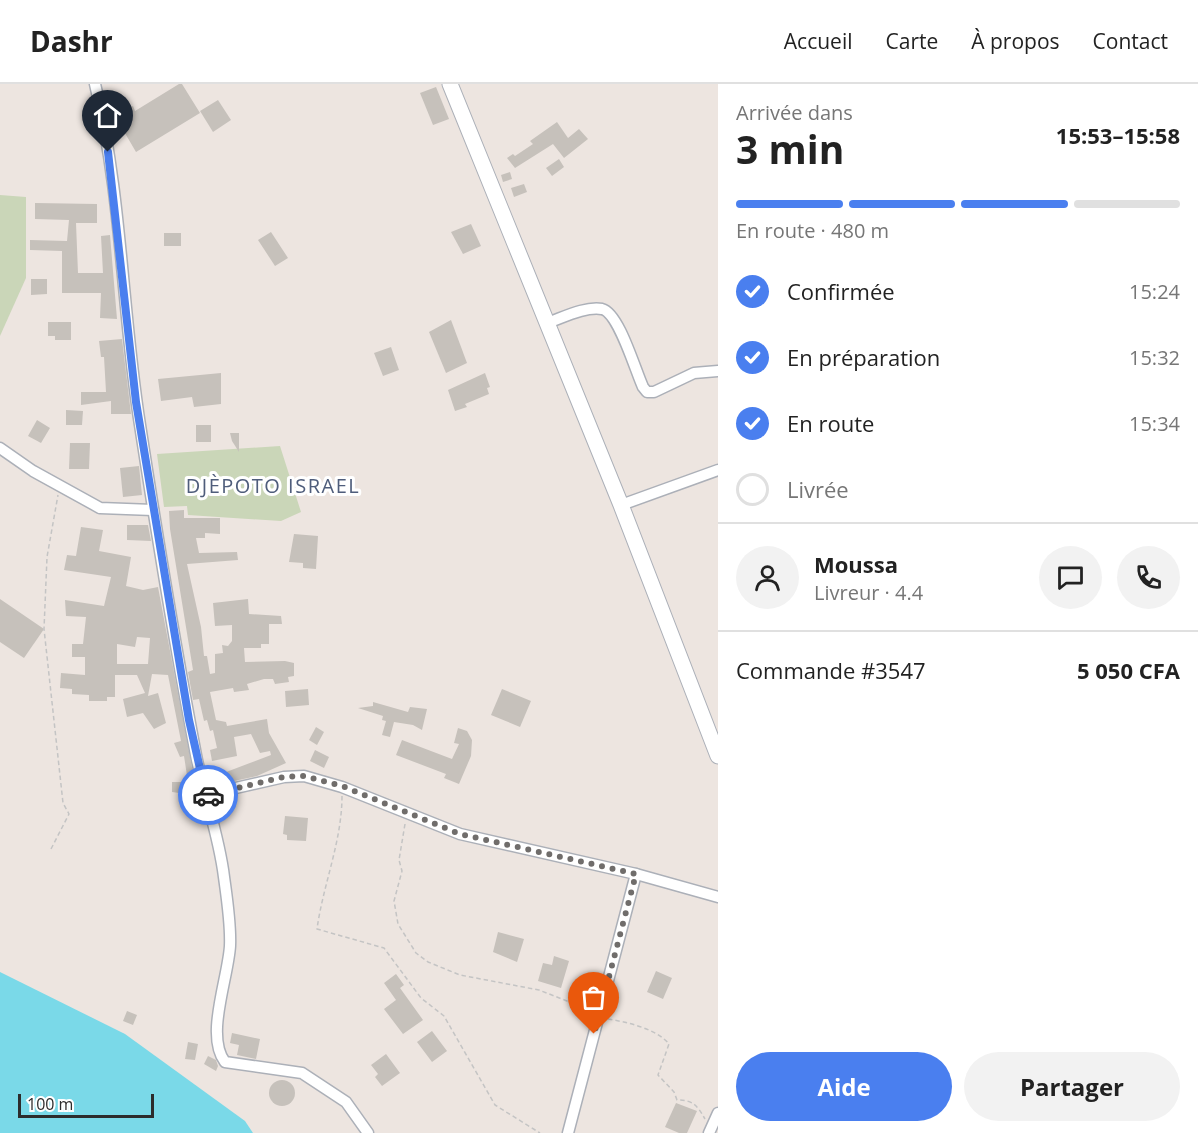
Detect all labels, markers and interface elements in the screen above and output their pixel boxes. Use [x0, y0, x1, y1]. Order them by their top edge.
text: Dashr [30, 22, 113, 60]
text: Accueil [784, 27, 852, 55]
text: Carte [885, 27, 938, 55]
text: À propos [971, 27, 1060, 55]
text: Contact [1093, 27, 1168, 55]
pin [82, 90, 133, 152]
icon: home [91, 99, 124, 132]
text: Arrivée dans [736, 99, 853, 126]
text: 15:53–15:58 [1056, 120, 1180, 150]
text: 3 min [736, 122, 844, 175]
text: En route · 480 m [736, 217, 889, 244]
icon: check [736, 275, 769, 308]
text: Confirmée [787, 276, 895, 306]
text: 15:24 [1129, 278, 1180, 305]
icon: check [736, 341, 769, 374]
text: En préparation [787, 342, 940, 372]
text: 15:32 [1129, 344, 1180, 371]
icon: check [736, 407, 769, 440]
text: En route [787, 408, 874, 438]
text: 15:34 [1129, 410, 1180, 437]
district label: DJÈPOTO ISRAEL [186, 472, 360, 499]
text: Livrée [787, 474, 849, 504]
button: person [736, 546, 799, 609]
button: chat [1039, 546, 1102, 609]
button: phone [1117, 546, 1180, 609]
text: Moussa [814, 549, 898, 579]
text: Livreur · 4.4 [814, 579, 923, 606]
text: Commande #3547 [736, 655, 926, 685]
text: 5 050 CFA [1077, 655, 1180, 685]
courier [178, 765, 238, 825]
icon: car [192, 779, 225, 812]
pin [568, 972, 619, 1034]
icon: bag [577, 981, 610, 1014]
button: Aide [736, 1052, 952, 1121]
button: Partager [964, 1052, 1180, 1121]
scale bar [18, 1091, 154, 1118]
text: 100 m [27, 1093, 73, 1115]

